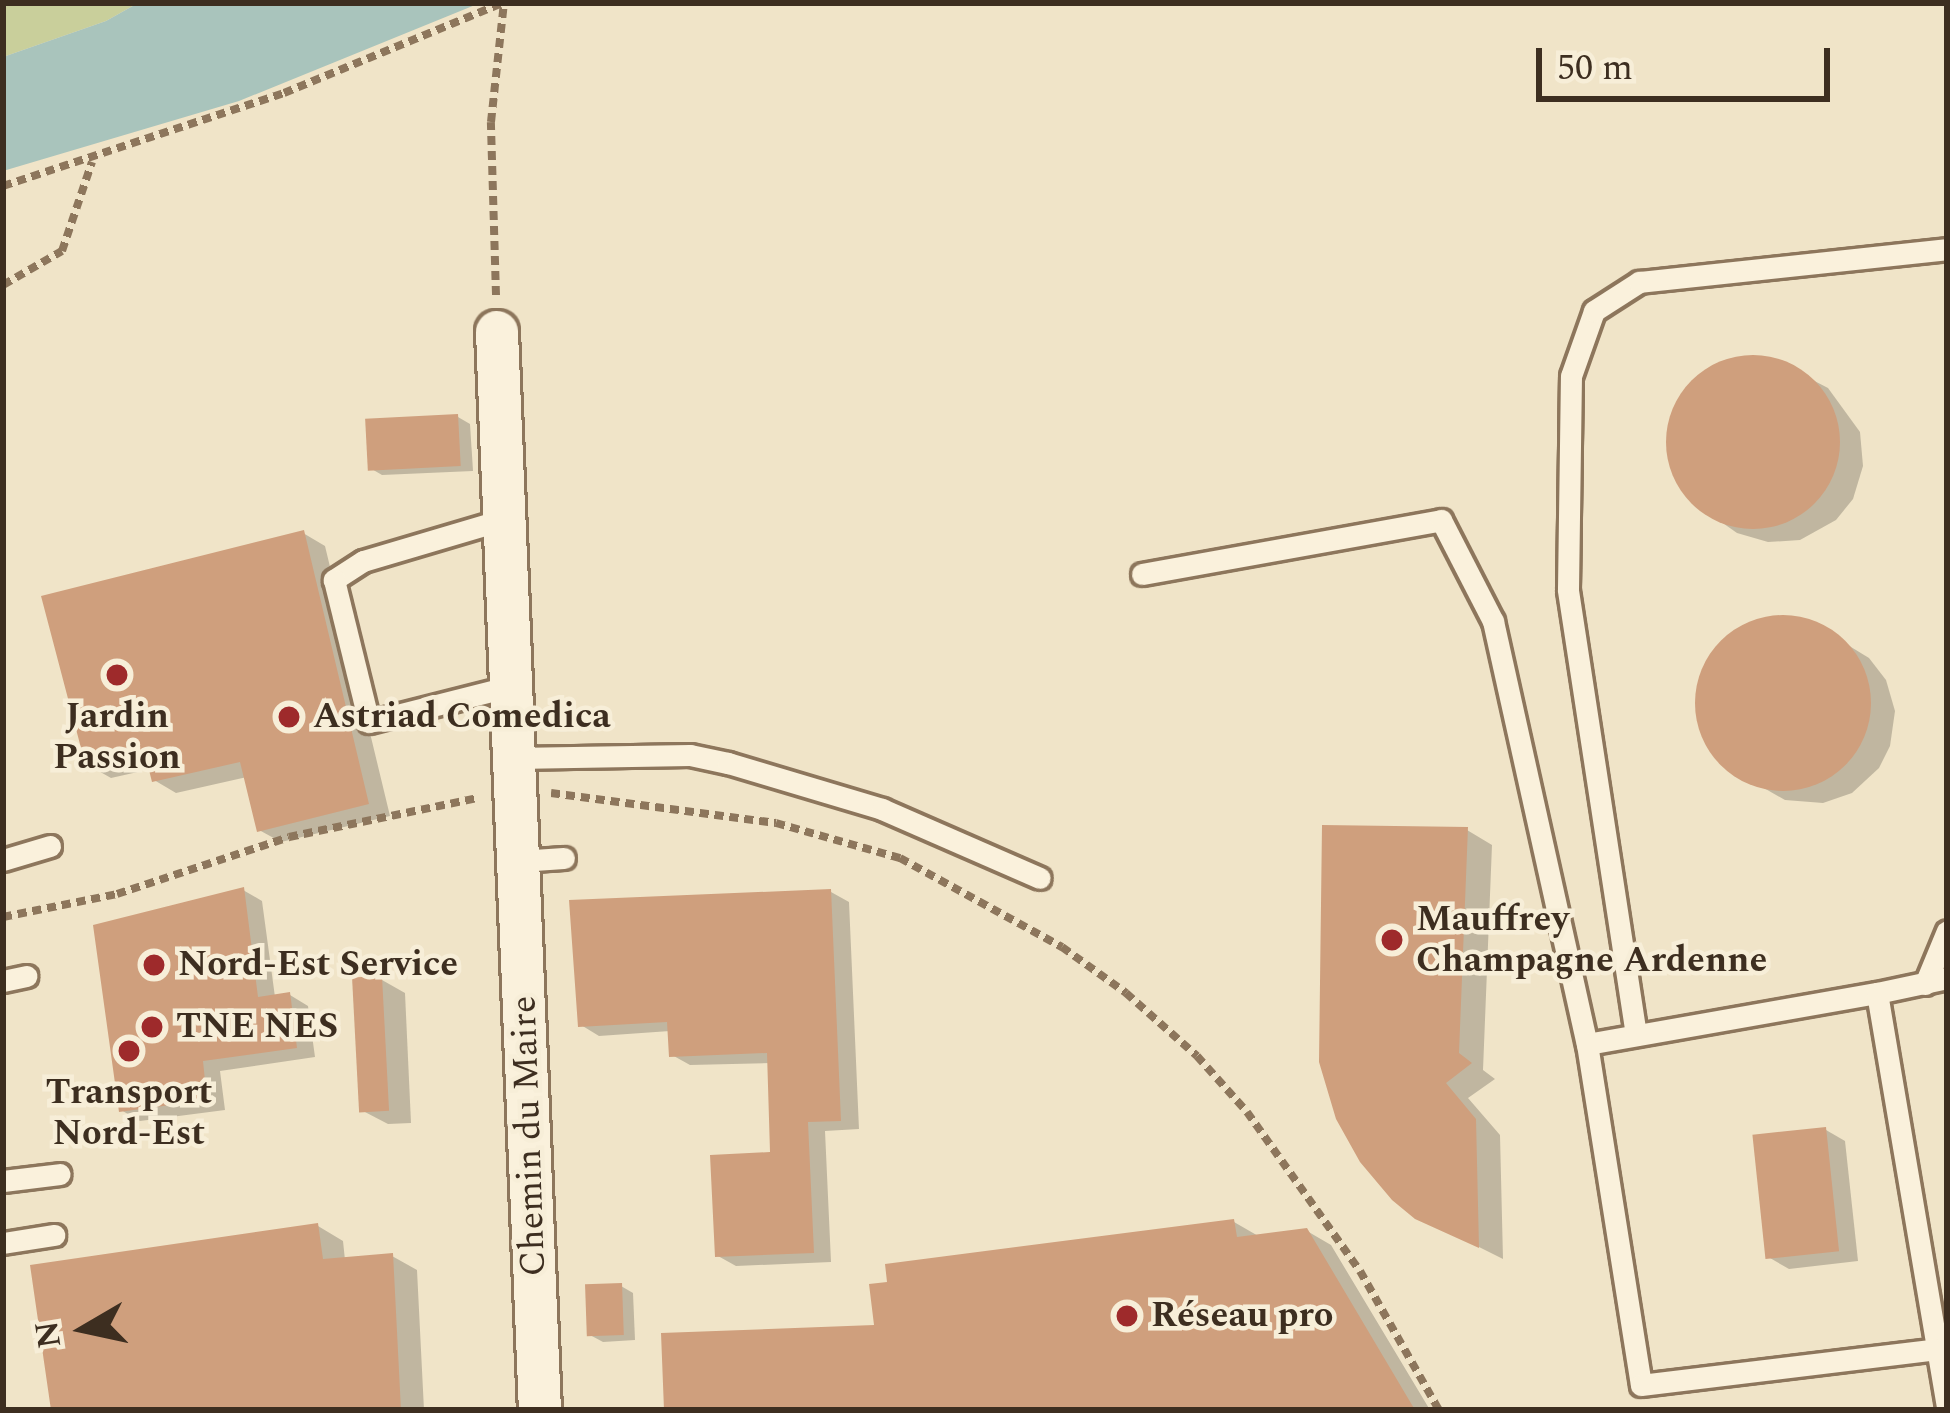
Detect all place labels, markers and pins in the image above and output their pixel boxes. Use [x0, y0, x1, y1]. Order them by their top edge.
marker: Jardin Passion [104, 662, 130, 688]
place label: Jardin Passion [53, 694, 181, 779]
place label: Astriad Comedica [313, 695, 611, 739]
marker: Astriad Comedica [276, 704, 302, 730]
place label: Mauffrey Champagne Ardenne [1416, 897, 1767, 982]
marker: Mauffrey Champagne Ardenne [1379, 927, 1405, 953]
place label: Nord-Est Service [178, 943, 458, 987]
marker: Nord-Est Service [141, 952, 167, 978]
place label: TNE NES [176, 1005, 338, 1049]
marker: TNE NES [139, 1014, 165, 1040]
marker: Transport Nord-Est [116, 1038, 142, 1064]
place label: Transport Nord-Est [46, 1070, 212, 1155]
place label: Réseau pro [1151, 1294, 1333, 1338]
marker: Réseau pro [1114, 1303, 1140, 1329]

